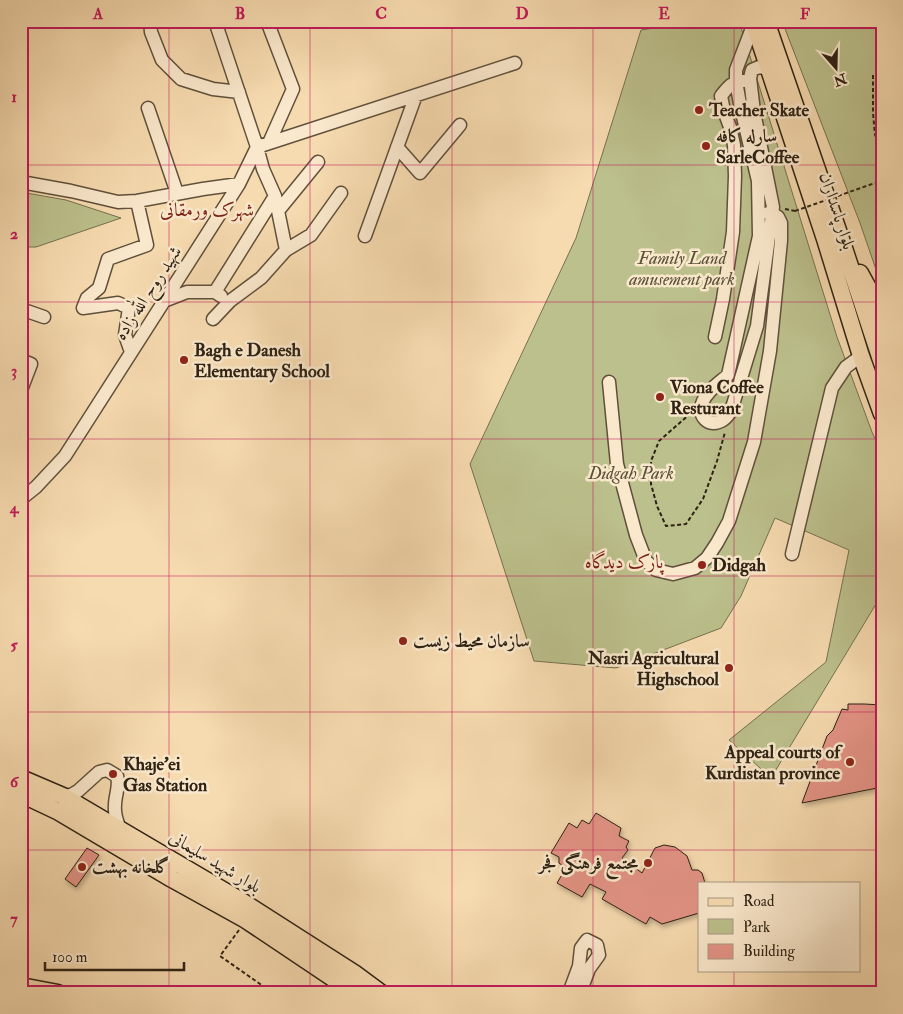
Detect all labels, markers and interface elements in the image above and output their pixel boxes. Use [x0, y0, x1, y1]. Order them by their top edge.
text: A [92, 4, 104, 24]
text: B [235, 4, 245, 24]
text: C [375, 4, 387, 24]
text: D [515, 4, 529, 24]
text: E [658, 4, 670, 24]
text: F [800, 4, 810, 24]
north arrow [810, 42, 860, 92]
text: N [831, 69, 850, 90]
text: 1 [11, 87, 17, 107]
place label: Teacher Skate [708, 99, 809, 122]
marker: Teacher Skate [693, 104, 705, 116]
place label: سارله کافه SarleCoffee [716, 125, 800, 169]
marker: سارله کافه SarleCoffee [700, 140, 712, 152]
street label: بلوار پاسداران [813, 169, 860, 253]
district label: شهرک ورمقانی [160, 198, 254, 222]
text: 2 [10, 224, 18, 244]
street label: شهید روح الله زاده [106, 240, 190, 347]
park label: Family Land amusement park [628, 247, 735, 291]
place label: Bagh e Danesh Elementary School [194, 339, 330, 383]
marker: Bagh e Danesh Elementary School [178, 354, 190, 366]
text: 3 [11, 361, 17, 381]
place label: Viona Coffee Resturant [669, 376, 764, 420]
marker: Viona Coffee Resturant [654, 391, 666, 403]
park label: Didgah Park [587, 462, 674, 485]
text: 4 [9, 498, 20, 518]
district label: پارک دیدگاه [585, 550, 665, 575]
place label: Didgah [712, 554, 766, 577]
marker: Didgah [696, 559, 708, 571]
place label: سازمان محیط زیست [413, 630, 530, 653]
text: 5 [10, 635, 18, 655]
marker: سازمان محیط زیست [397, 635, 409, 647]
place label: Nasri Agricultural Highschool [587, 647, 719, 691]
marker: Nasri Agricultural Highschool [723, 662, 735, 674]
place label: Appeal courts of Kurdistan province [705, 741, 843, 785]
place label: Khaje'ei Gas Station [123, 753, 208, 797]
marker: Appeal courts of Kurdistan province [844, 756, 856, 768]
marker: Khaje'ei Gas Station [107, 768, 119, 780]
text: 6 [10, 772, 20, 792]
street label: بلوار شهید سلیمانی [165, 825, 265, 899]
place label: مجتمع فرهنگی فجر [537, 852, 639, 880]
place label: گلخانه بهشت [92, 856, 169, 879]
marker: مجتمع فرهنگی فجر [642, 857, 654, 869]
marker: گلخانه بهشت [76, 861, 88, 873]
legend [698, 882, 860, 972]
text: Road [743, 892, 775, 911]
text: 7 [10, 909, 18, 929]
text: Park [743, 918, 770, 937]
scale bar [45, 939, 184, 971]
text: Building [743, 942, 795, 961]
text: 100 m [52, 948, 88, 967]

